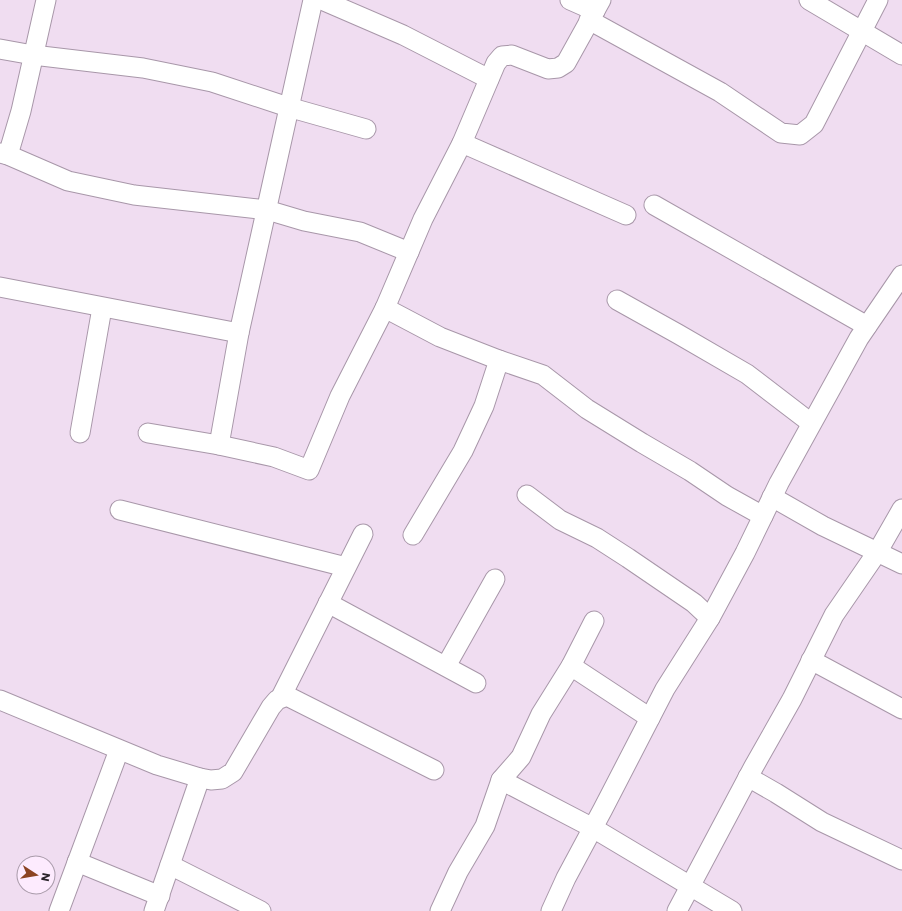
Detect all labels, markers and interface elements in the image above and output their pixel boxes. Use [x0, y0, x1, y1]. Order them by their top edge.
north arrow [16, 855, 56, 895]
text: N [37, 871, 54, 883]

